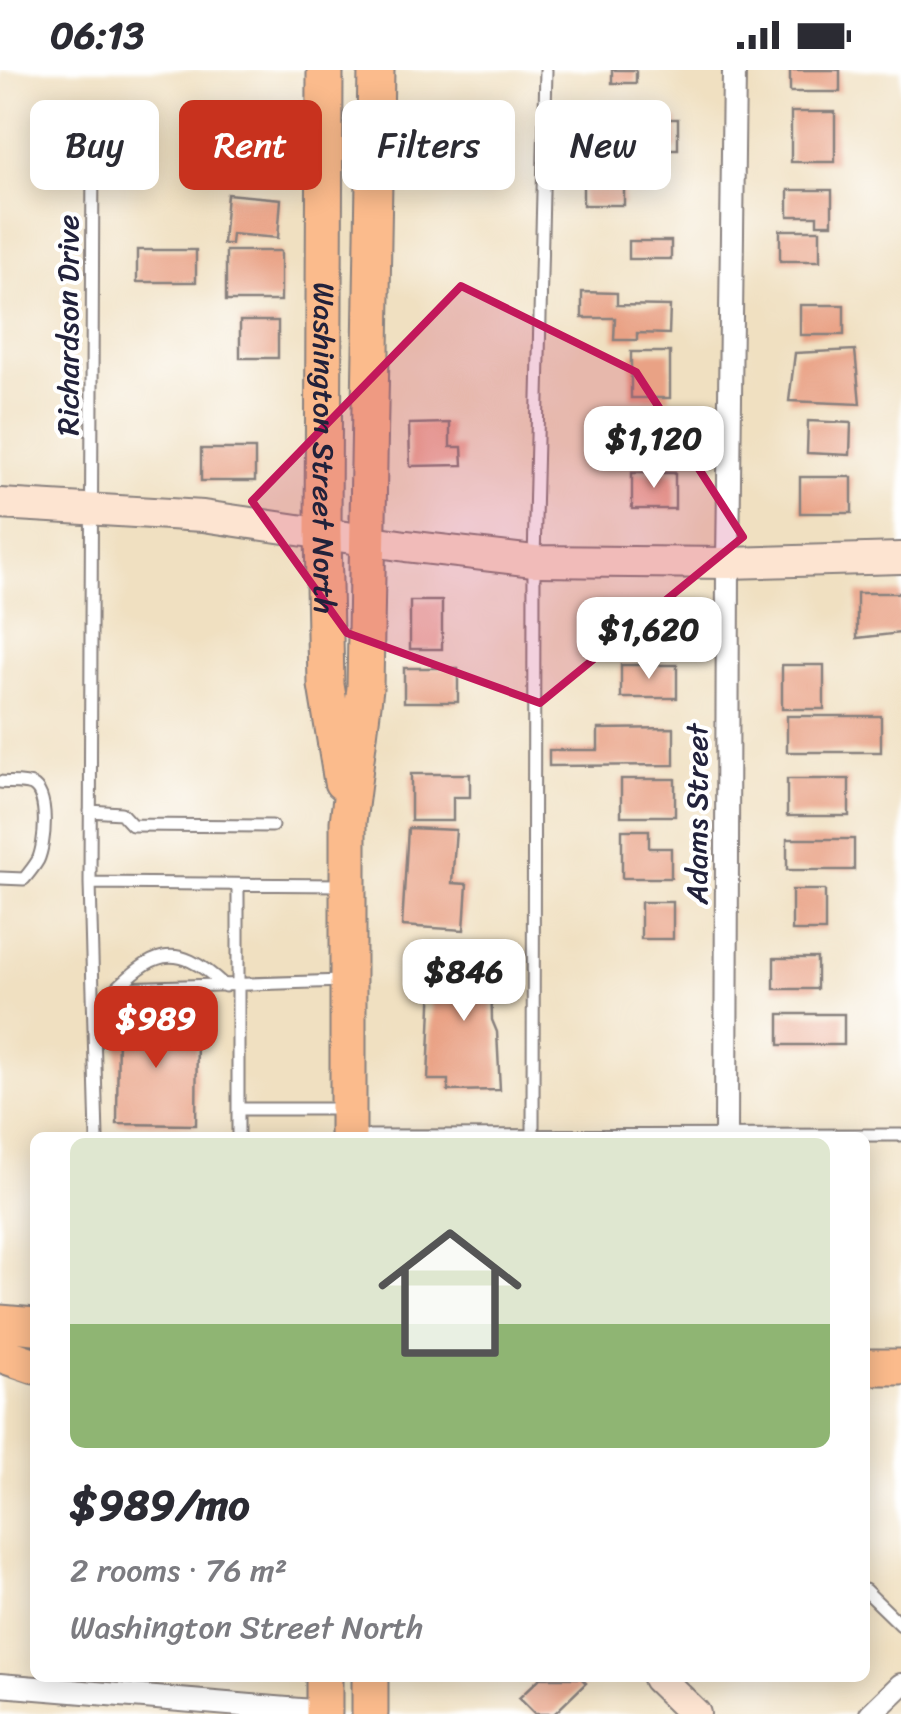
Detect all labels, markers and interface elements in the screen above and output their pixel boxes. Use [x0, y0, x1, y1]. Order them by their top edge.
text: 06:13 [50, 2, 144, 69]
chip: Buy [30, 100, 159, 190]
chip: Rent [179, 100, 322, 190]
chip: Filters [342, 100, 515, 190]
chip: New [535, 100, 671, 190]
street label: Richardson Drive [41, 215, 95, 435]
street label: Washington Street North [296, 282, 352, 614]
pin: $1,120 [573, 406, 735, 491]
text: $1,120 [606, 410, 702, 467]
pin: $1,620 [568, 597, 730, 682]
text: $1,620 [599, 601, 699, 658]
street label: Adams Street [670, 722, 724, 905]
pin: $846 [405, 939, 523, 1024]
text: $846 [424, 943, 504, 1000]
pin: $989 [97, 986, 215, 1071]
text: $989 [116, 990, 196, 1047]
icon: home [360, 1203, 540, 1383]
text: $989/mo [70, 1468, 250, 1542]
text: 2 rooms · 76 m² [70, 1542, 287, 1599]
text: Washington Street North [70, 1599, 423, 1656]

